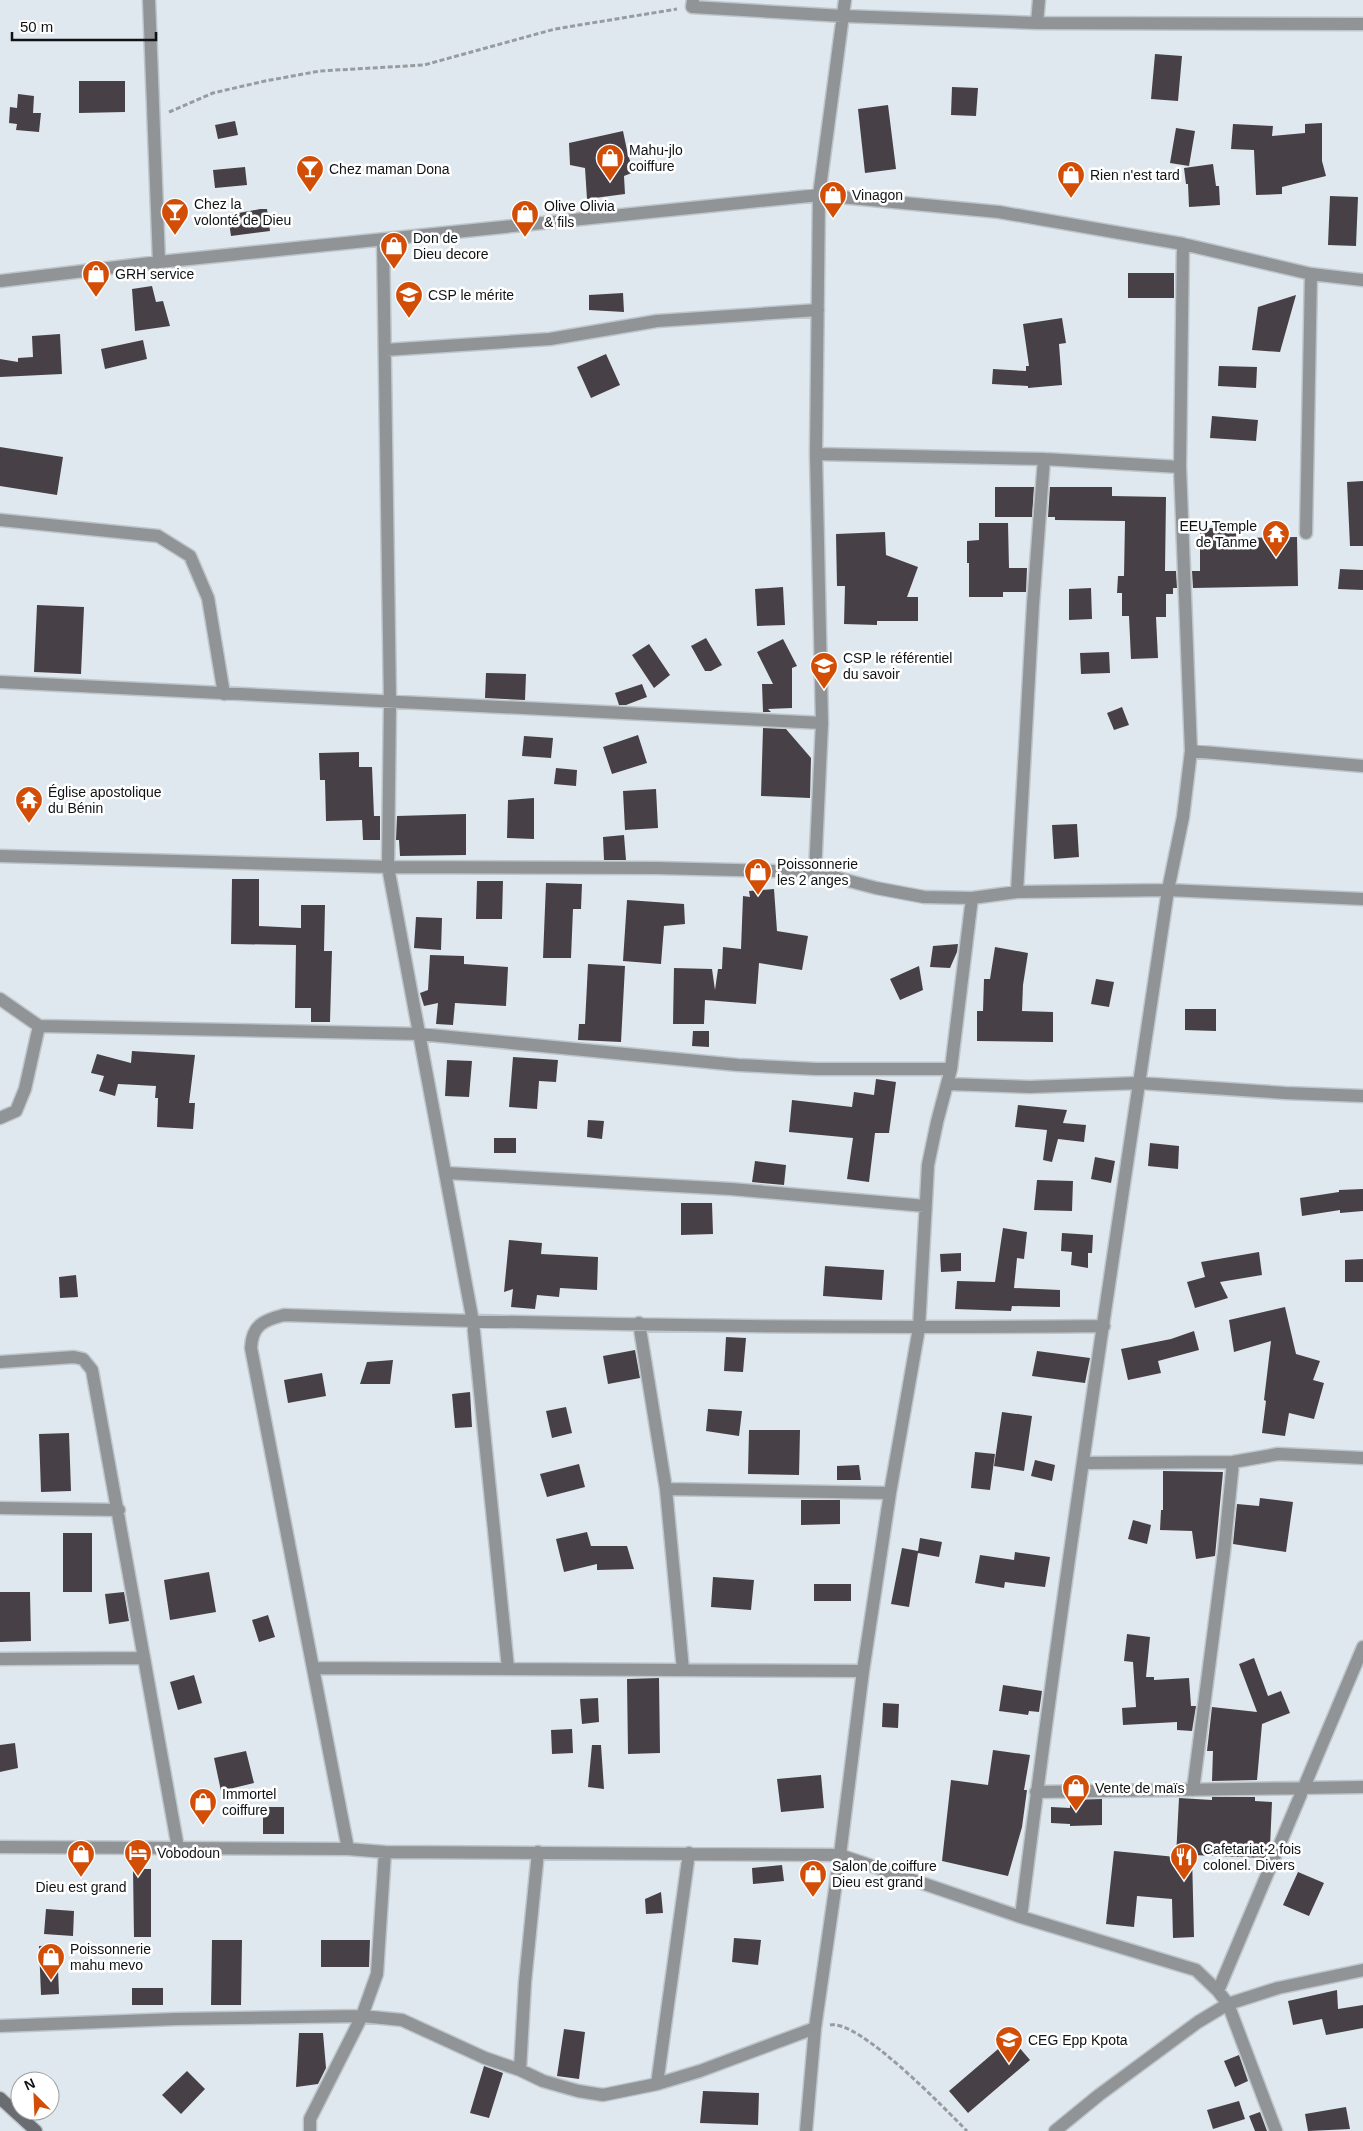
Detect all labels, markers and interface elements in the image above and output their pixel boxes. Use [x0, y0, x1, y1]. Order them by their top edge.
scale bar [12, 10, 156, 42]
text: 50 m [20, 18, 53, 35]
place label: Mahu-jlo coiffure [629, 142, 683, 174]
shop icon: Mahu-jlo coiffure [595, 143, 625, 182]
bar icon: Chez maman Dona [295, 154, 325, 193]
shop icon: Rien n'est tard [1056, 160, 1086, 199]
place label: Chez maman Dona [329, 161, 450, 177]
place label: Rien n'est tard [1090, 167, 1180, 183]
shop icon: Vinagon [818, 180, 848, 219]
place label: Vinagon [852, 187, 903, 203]
place label: Chez la volonté de Dieu [194, 196, 291, 228]
bar icon: Chez la volonté de Dieu [160, 197, 190, 236]
place label: Olive Olivia & fils [544, 198, 615, 230]
shop icon: Olive Olivia & fils [510, 199, 540, 238]
place label: Don de Dieu decore [413, 230, 489, 262]
shop icon: Don de Dieu decore [379, 231, 409, 270]
shop icon: GRH service [81, 259, 111, 298]
place label: GRH service [115, 266, 195, 282]
school or university icon: CSP le mérite [394, 280, 424, 319]
place label: CSP le mérite [428, 287, 514, 303]
place label: EEU Temple de Tanme [1179, 518, 1257, 550]
temple icon: EEU Temple de Tanme [1261, 519, 1291, 558]
place label: CSP le référentiel du savoir [843, 650, 952, 682]
school or university icon: CSP le référentiel du savoir [809, 651, 839, 690]
place label: Église apostolique du Bénin [48, 784, 162, 816]
temple icon: Église apostolique du Bénin [14, 785, 44, 824]
place label: Poissonnerie les 2 anges [777, 856, 858, 888]
shop icon: Poissonnerie les 2 anges [743, 857, 773, 896]
shop icon: Vente de maïs [1061, 1773, 1091, 1812]
place label: Vente de maïs [1095, 1780, 1185, 1796]
place label: Immortel coiffure [222, 1786, 276, 1818]
shop icon: Immortel coiffure [188, 1787, 218, 1826]
hotel icon: Vobodoun [123, 1838, 153, 1877]
shop icon: Dieu est grand [66, 1839, 96, 1878]
place label: Cafetariat 2 fois colonel. Divers [1203, 1841, 1301, 1873]
restaurant icon: Cafetariat 2 fois colonel. Divers [1169, 1842, 1199, 1881]
place label: Vobodoun [157, 1845, 220, 1861]
place label: Salon de coiffure Dieu est grand [832, 1858, 937, 1890]
shop icon: Salon de coiffure Dieu est grand [798, 1859, 828, 1898]
place label: Dieu est grand [35, 1879, 127, 1895]
place label: Poissonnerie mahu mevo [70, 1941, 151, 1973]
shop icon: Poissonnerie mahu mevo [36, 1942, 66, 1981]
school or university icon: CEG Epp Kpota [994, 2025, 1024, 2064]
place label: CEG Epp Kpota [1028, 2032, 1128, 2048]
north arrow [10, 2071, 60, 2121]
text: N [22, 2075, 38, 2093]

